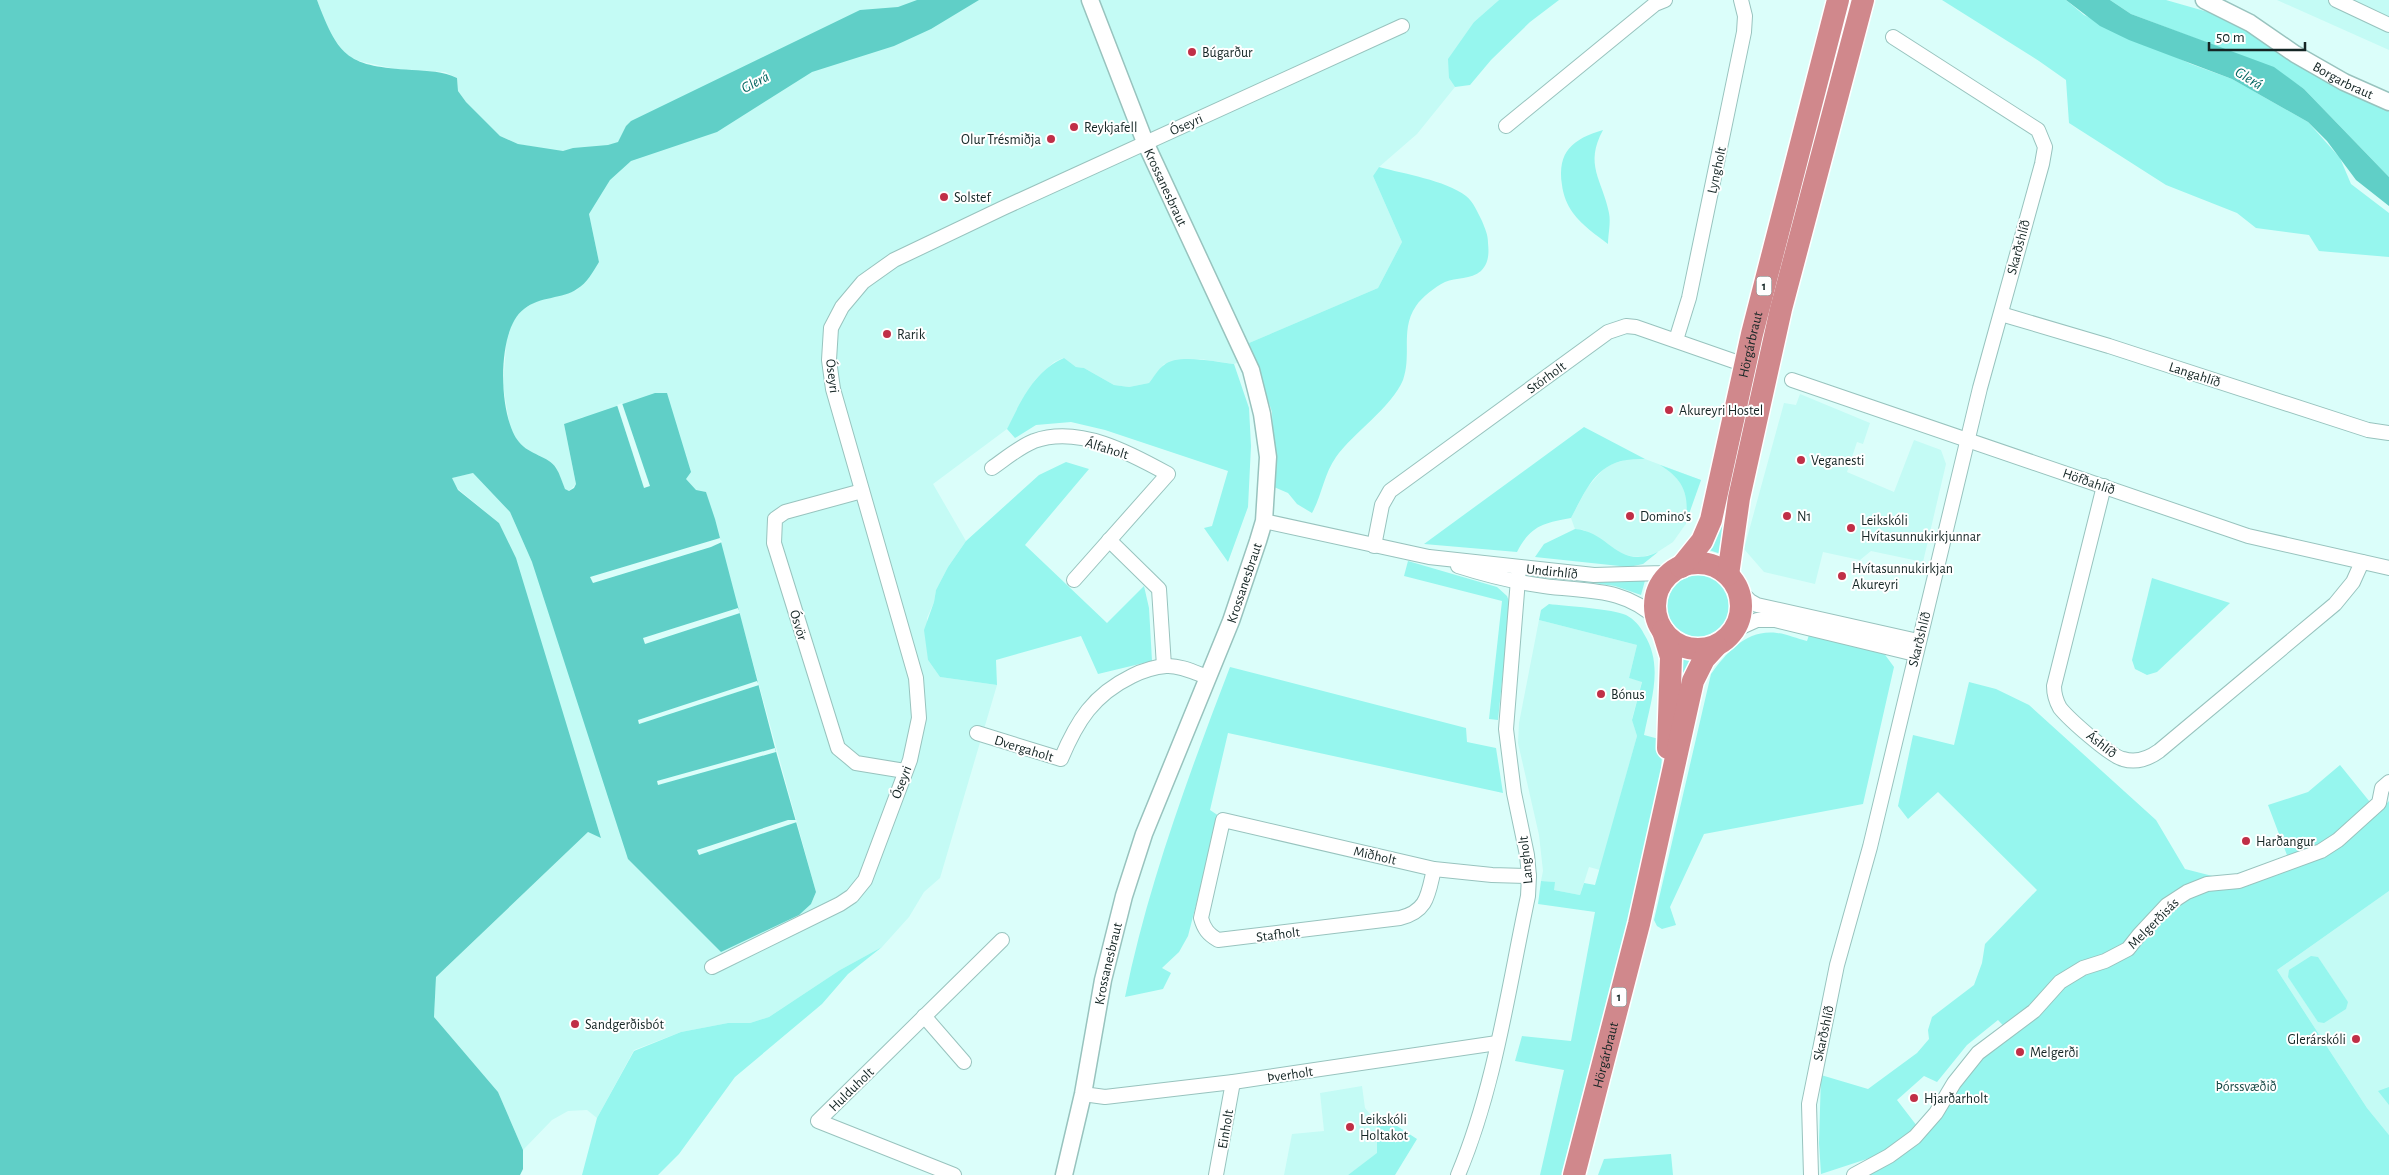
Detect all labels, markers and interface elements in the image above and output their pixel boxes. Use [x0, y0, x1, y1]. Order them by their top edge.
scale bar [2209, 20, 2305, 52]
text: 50 m [2216, 30, 2245, 45]
marker: Búgarður [1186, 46, 1198, 58]
place label: Búgarður [1202, 46, 1253, 60]
street label: Borgarbraut [2310, 60, 2376, 102]
water label: Glerá [2232, 64, 2265, 92]
water label: Glerá [739, 69, 772, 96]
street label: Óseyri [1167, 109, 1205, 138]
marker: Reykjafell [1068, 121, 1080, 133]
place label: Reykjafell [1084, 121, 1137, 135]
place label: Olur Trésmiðja [961, 133, 1042, 147]
marker: Olur Trésmiðja [1045, 133, 1057, 145]
street label: Lyngholt [1705, 145, 1729, 195]
street label: Krossanesbraut [1141, 146, 1189, 229]
marker: Solstef [938, 191, 950, 203]
place label: Solstef [954, 191, 992, 205]
street label: Skarðshlíð [2005, 218, 2033, 276]
road number: 1 [1756, 276, 1772, 296]
street label: Hörgárbraut [1737, 310, 1766, 379]
marker: Rarik [881, 328, 893, 340]
place label: Rarik [897, 328, 926, 342]
street label: Óseyri [823, 358, 844, 394]
street label: Stórholt [1525, 359, 1569, 396]
street label: Langahlíð [2167, 360, 2222, 390]
marker: Akureyri Hostel [1663, 404, 1675, 416]
place label: Akureyri Hostel [1679, 404, 1763, 418]
street label: Álfaholt [1084, 433, 1131, 462]
marker: Veganesti [1795, 454, 1807, 466]
place label: Veganesti [1811, 454, 1864, 468]
street label: Höfðahlíð [2061, 466, 2117, 497]
marker: Domino's [1624, 510, 1636, 522]
place label: Domino's [1640, 510, 1691, 524]
marker: N1 [1781, 510, 1793, 522]
place label: N1 [1797, 510, 1811, 524]
place label: Leikskóli Hvítasunnukirkjunnar [1861, 514, 1981, 544]
marker: Leikskóli Hvítasunnukirkjunnar [1845, 522, 1857, 534]
street label: Krossanesbraut [1225, 541, 1265, 625]
street label: Undirhlíð [1525, 562, 1579, 582]
place label: Hvítasunnukirkjan Akureyri [1852, 562, 1953, 592]
marker: Hvítasunnukirkjan Akureyri [1836, 570, 1848, 582]
street label: Ósvör [787, 608, 812, 643]
street label: Skarðshlíð [1906, 610, 1934, 668]
marker: Bónus [1595, 688, 1607, 700]
place label: Bónus [1611, 688, 1645, 702]
street label: Áshlíð [2084, 726, 2121, 761]
street label: Dvergaholt [993, 733, 1055, 765]
street label: Óseyri [886, 763, 915, 801]
street label: Langholt [1516, 835, 1535, 885]
marker: Harðangur [2240, 835, 2252, 847]
place label: Harðangur [2256, 835, 2315, 849]
street label: Miðholt [1352, 844, 1398, 868]
street label: Melgerðisás [2126, 896, 2182, 952]
street label: Krossanesbraut [1093, 921, 1125, 1006]
street label: Stafholt [1255, 925, 1301, 945]
road number: 1 [1612, 988, 1626, 1006]
street label: Skarðshlíð [1811, 1004, 1837, 1062]
marker: Sandgerðisbót [569, 1018, 581, 1030]
place label: Sandgerðisbót [585, 1018, 664, 1032]
street label: Hörgárbraut [1591, 1020, 1621, 1090]
place label: Glerárskóli [2288, 1033, 2346, 1047]
marker: Glerárskóli [2350, 1033, 2362, 1045]
marker: Melgerði [2014, 1046, 2026, 1058]
place label: Melgerði [2030, 1046, 2079, 1060]
street label: Hulduholt [827, 1065, 877, 1114]
street label: Þverholt [1266, 1065, 1314, 1085]
park label: Þórssvæðið [2215, 1080, 2277, 1094]
marker: Hjarðarholt [1908, 1092, 1920, 1104]
place label: Hjarðarholt [1924, 1092, 1988, 1106]
street label: Einholt [1216, 1108, 1236, 1150]
place label: Leikskóli Holtakot [1360, 1113, 1409, 1143]
marker: Leikskóli Holtakot [1344, 1121, 1356, 1133]

